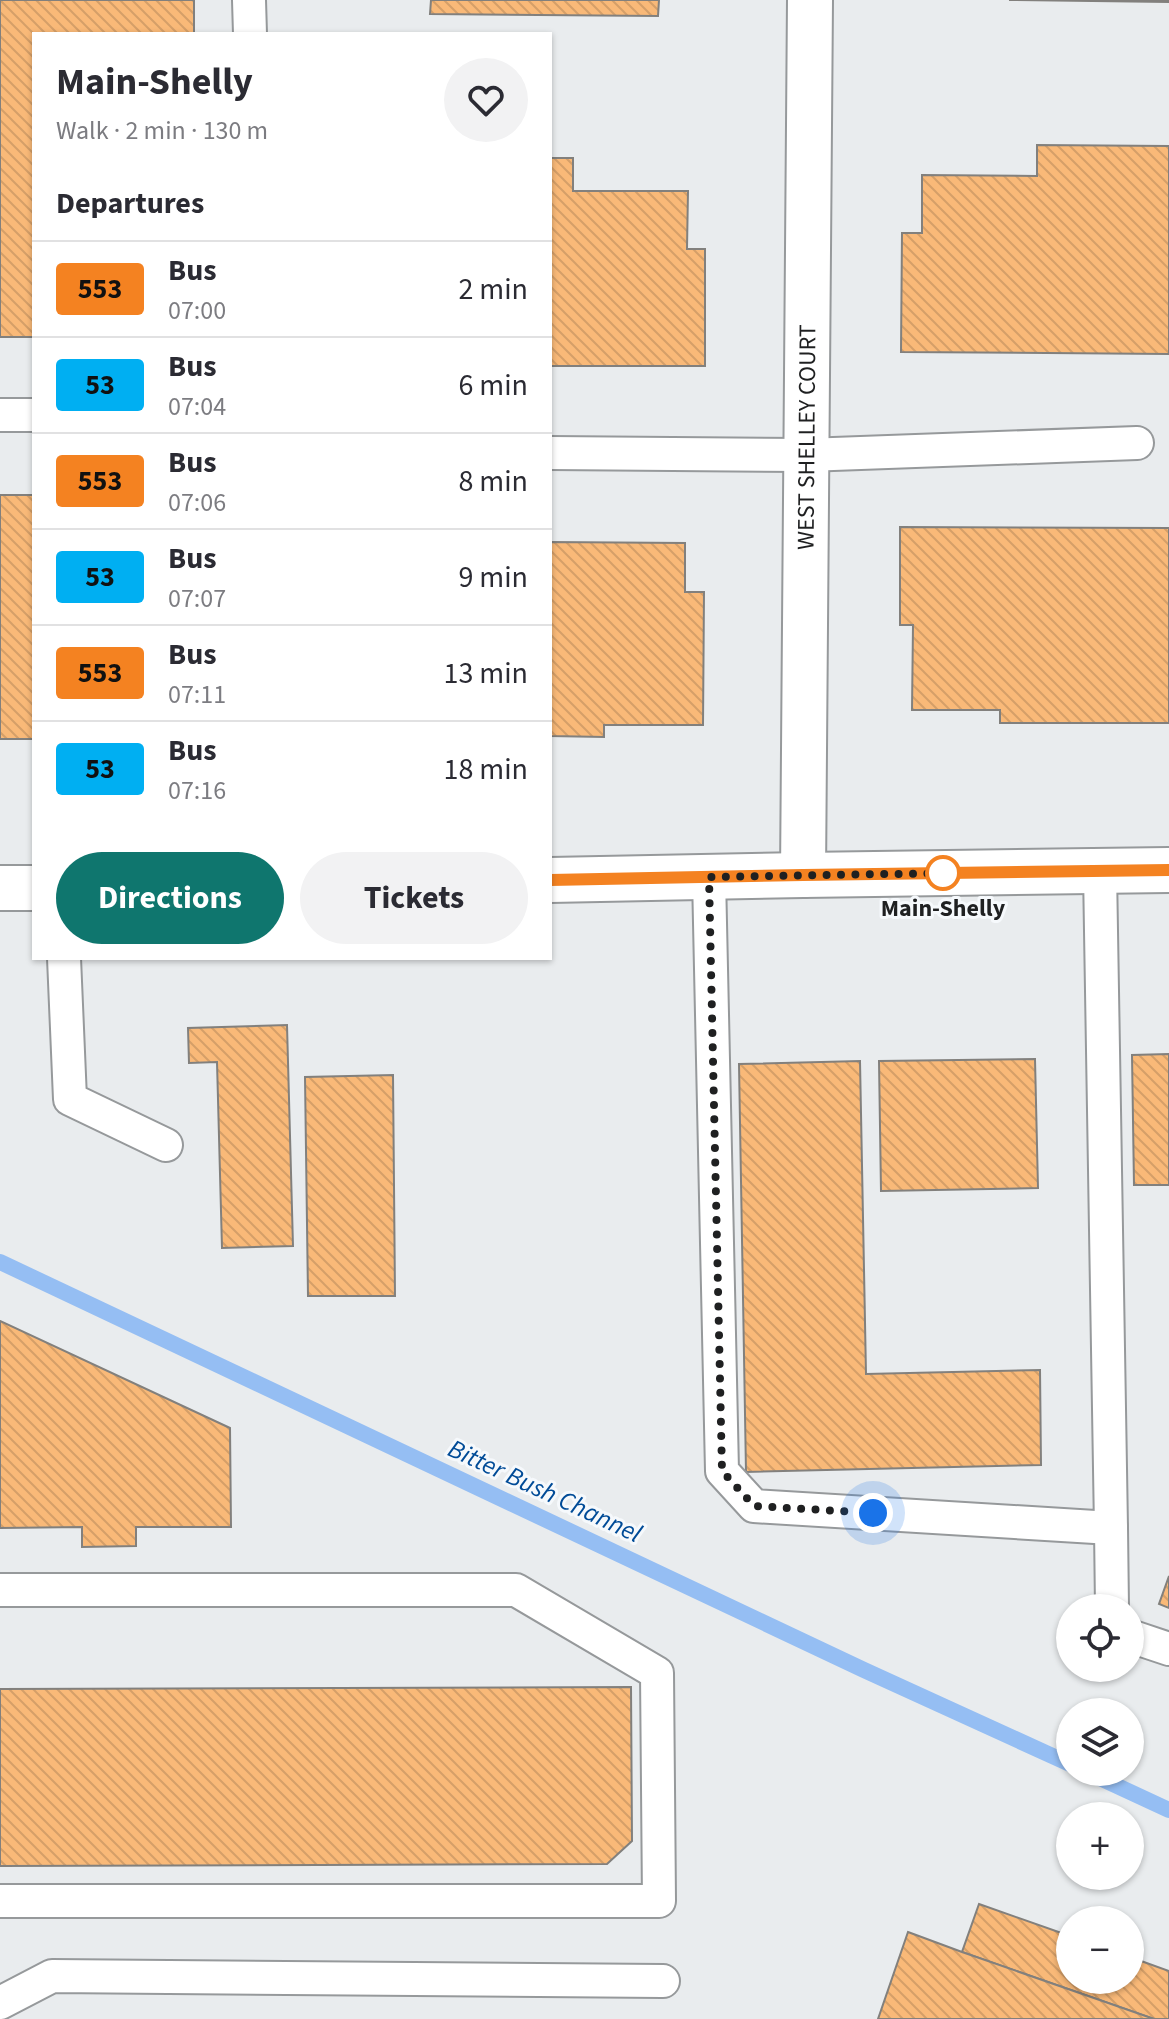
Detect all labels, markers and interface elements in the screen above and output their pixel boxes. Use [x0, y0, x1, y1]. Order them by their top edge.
text: Main-Shelly [56, 55, 253, 109]
button: heart [444, 58, 528, 142]
text: Walk · 2 min · 130 m [56, 112, 268, 149]
text: Departures [56, 182, 204, 225]
text: Bus [168, 249, 216, 292]
text: 2 min [458, 268, 528, 311]
text: 553 [78, 269, 122, 309]
text: 07:00 [168, 292, 226, 329]
street label: WEST SHELLEY COURT [788, 324, 825, 550]
text: Bus [168, 345, 216, 388]
text: 6 min [458, 364, 528, 407]
text: 53 [85, 365, 115, 405]
text: 07:04 [168, 388, 226, 425]
text: Bus [168, 441, 216, 484]
text: 8 min [458, 460, 528, 503]
text: 553 [78, 461, 122, 501]
text: 07:06 [168, 484, 226, 521]
text: Bus [168, 537, 216, 580]
text: 9 min [458, 556, 528, 599]
text: 53 [85, 557, 115, 597]
text: 07:07 [168, 580, 226, 617]
text: Bus [168, 633, 216, 676]
text: 13 min [444, 652, 528, 695]
text: 553 [78, 653, 122, 693]
text: 07:11 [168, 676, 226, 713]
text: Bus [168, 729, 216, 772]
text: 18 min [444, 748, 528, 791]
text: 53 [85, 749, 115, 789]
text: 07:16 [168, 772, 226, 809]
button: Directions [56, 852, 284, 944]
button: Tickets [300, 852, 528, 944]
marker: Main-Shelly [926, 856, 960, 890]
place label: Main-Shelly [881, 891, 1006, 926]
water label: Bitter Bush Channel [442, 1430, 648, 1552]
your location [853, 1493, 893, 1533]
map controls [1056, 1594, 1144, 1994]
button: locate [1056, 1594, 1144, 1682]
button: layers [1056, 1698, 1144, 1786]
button: + [1056, 1802, 1144, 1890]
button: − [1056, 1906, 1144, 1994]

